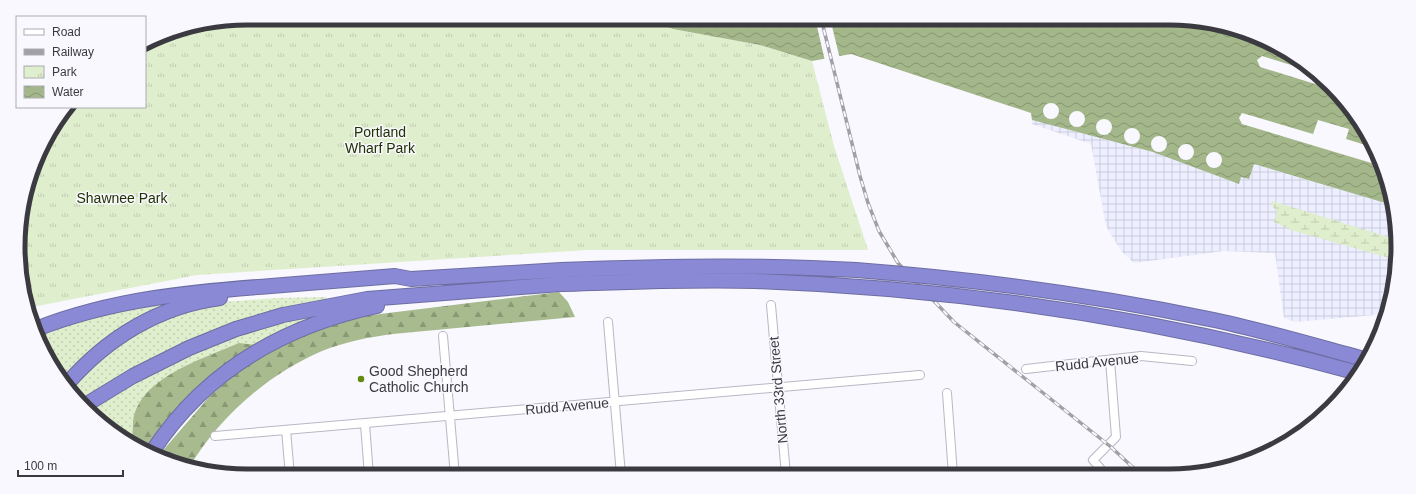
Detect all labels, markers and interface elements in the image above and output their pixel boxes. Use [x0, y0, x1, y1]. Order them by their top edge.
legend [16, 16, 146, 108]
text: Road [52, 25, 81, 39]
text: Railway [52, 45, 94, 59]
text: Park [52, 65, 78, 79]
text: Water [52, 85, 84, 99]
park label: Portland Wharf Park [345, 124, 416, 156]
park label: Shawnee Park [76, 190, 169, 206]
street label: North 33rd Street [765, 336, 791, 444]
street label: Rudd Avenue [1054, 350, 1140, 374]
place label: Good Shepherd Catholic Church [369, 363, 469, 395]
marker: Good Shepherd Catholic Church [356, 374, 366, 384]
street label: Rudd Avenue [525, 394, 610, 418]
scale bar [18, 452, 123, 478]
text: 100 m [24, 459, 57, 473]

